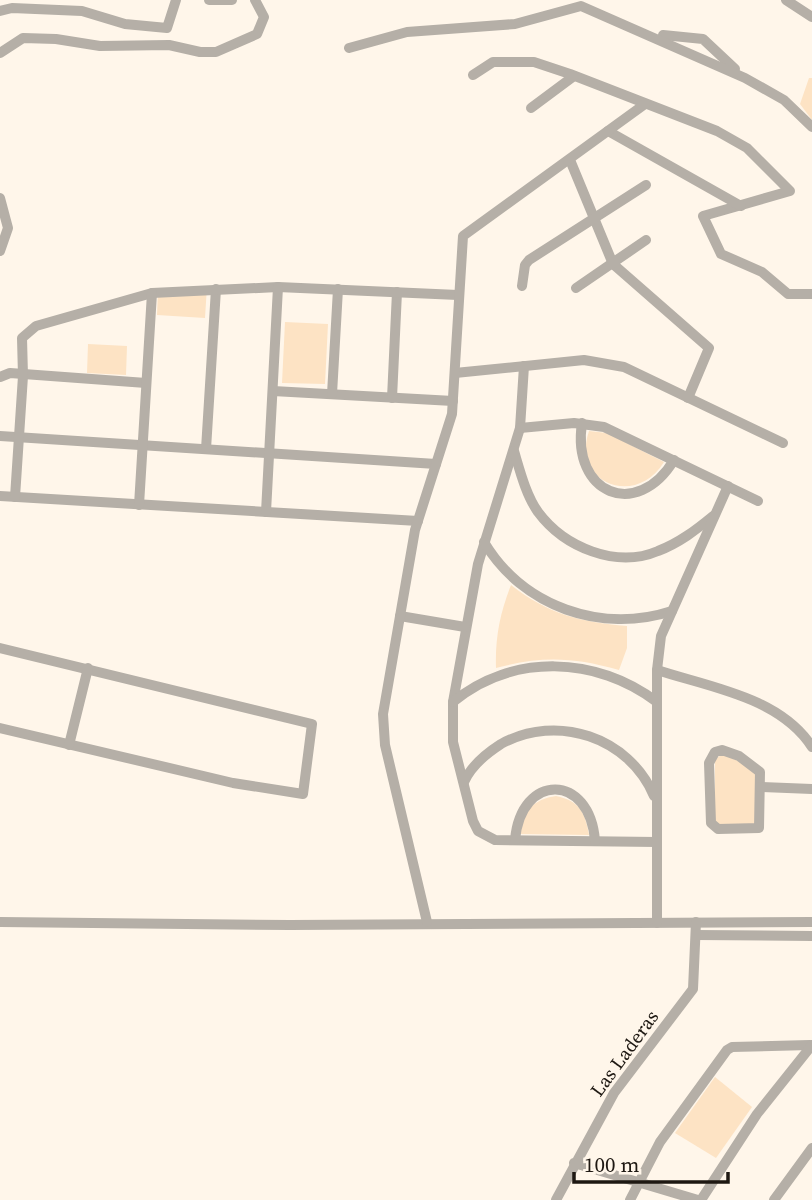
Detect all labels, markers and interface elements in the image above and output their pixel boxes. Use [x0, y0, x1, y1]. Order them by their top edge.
street label: Las Laderas [584, 1005, 664, 1101]
scale bar [574, 1140, 728, 1184]
text: 100 m [584, 1150, 639, 1179]

